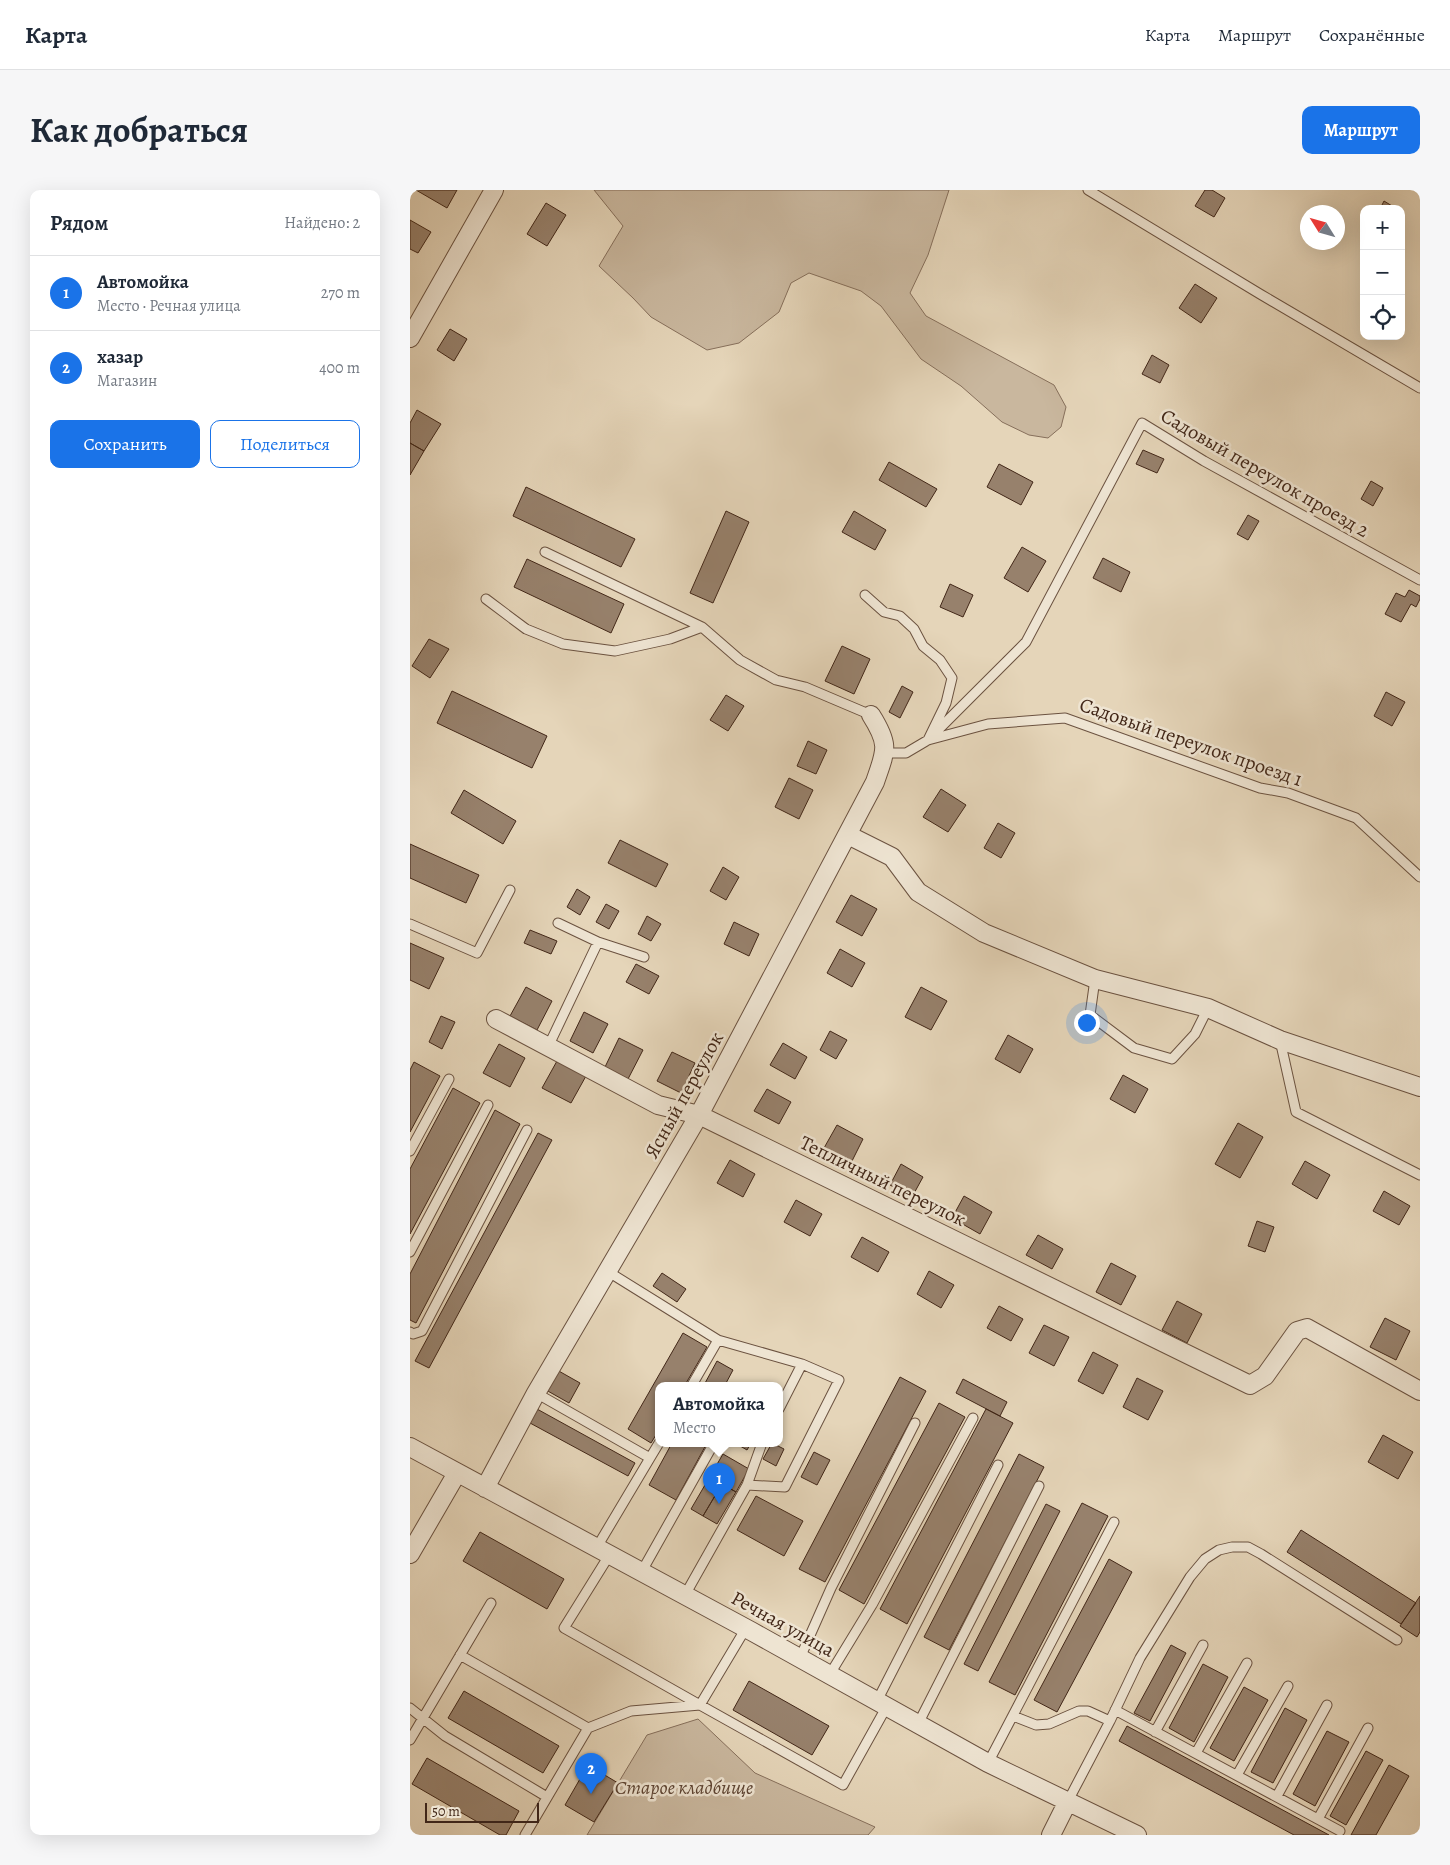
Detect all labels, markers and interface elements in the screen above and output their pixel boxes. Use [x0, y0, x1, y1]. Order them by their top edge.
text: Карта [25, 19, 87, 51]
text: Карта [1145, 23, 1190, 47]
text: Маршрут [1218, 23, 1291, 47]
text: Сохранённые [1319, 23, 1425, 47]
text: Как добраться [30, 106, 248, 154]
button: Маршрут [1302, 106, 1420, 154]
north arrow [1300, 205, 1345, 250]
map controls [1360, 205, 1405, 340]
button: + [1360, 205, 1405, 250]
text: Рядом [50, 209, 108, 237]
text: Найдено: 2 [284, 212, 360, 234]
button: − [1360, 250, 1405, 295]
text: Автомойка [97, 269, 189, 295]
text: 1 [63, 282, 69, 304]
text: 270 m [321, 282, 360, 304]
text: Место · Речная улица [97, 295, 241, 317]
button: locate [1360, 295, 1405, 340]
text: хазар [97, 344, 143, 370]
text: 2 [62, 357, 70, 379]
text: 400 m [319, 357, 360, 379]
text: Магазин [97, 370, 157, 392]
street label: Садовый переулок проезд 2 [1156, 402, 1375, 544]
button: Сохранить [50, 420, 200, 468]
button: Поделиться [210, 420, 360, 468]
street label: Садовый переулок проезд 1 [1076, 691, 1306, 793]
your location [1074, 1010, 1100, 1036]
street label: Ясный переулок [638, 1027, 730, 1163]
street label: Тепличный переулок [795, 1129, 971, 1233]
popup [655, 1382, 783, 1447]
text: Автомойка [673, 1391, 765, 1417]
text: Место [673, 1417, 716, 1439]
pin: 1 [703, 1463, 735, 1504]
street label: Речная улица [726, 1584, 840, 1664]
pin: 2 [575, 1753, 607, 1794]
park label: Старое кладбище [615, 1774, 753, 1801]
scale bar [425, 1800, 539, 1823]
text: 50 m [432, 1802, 460, 1821]

